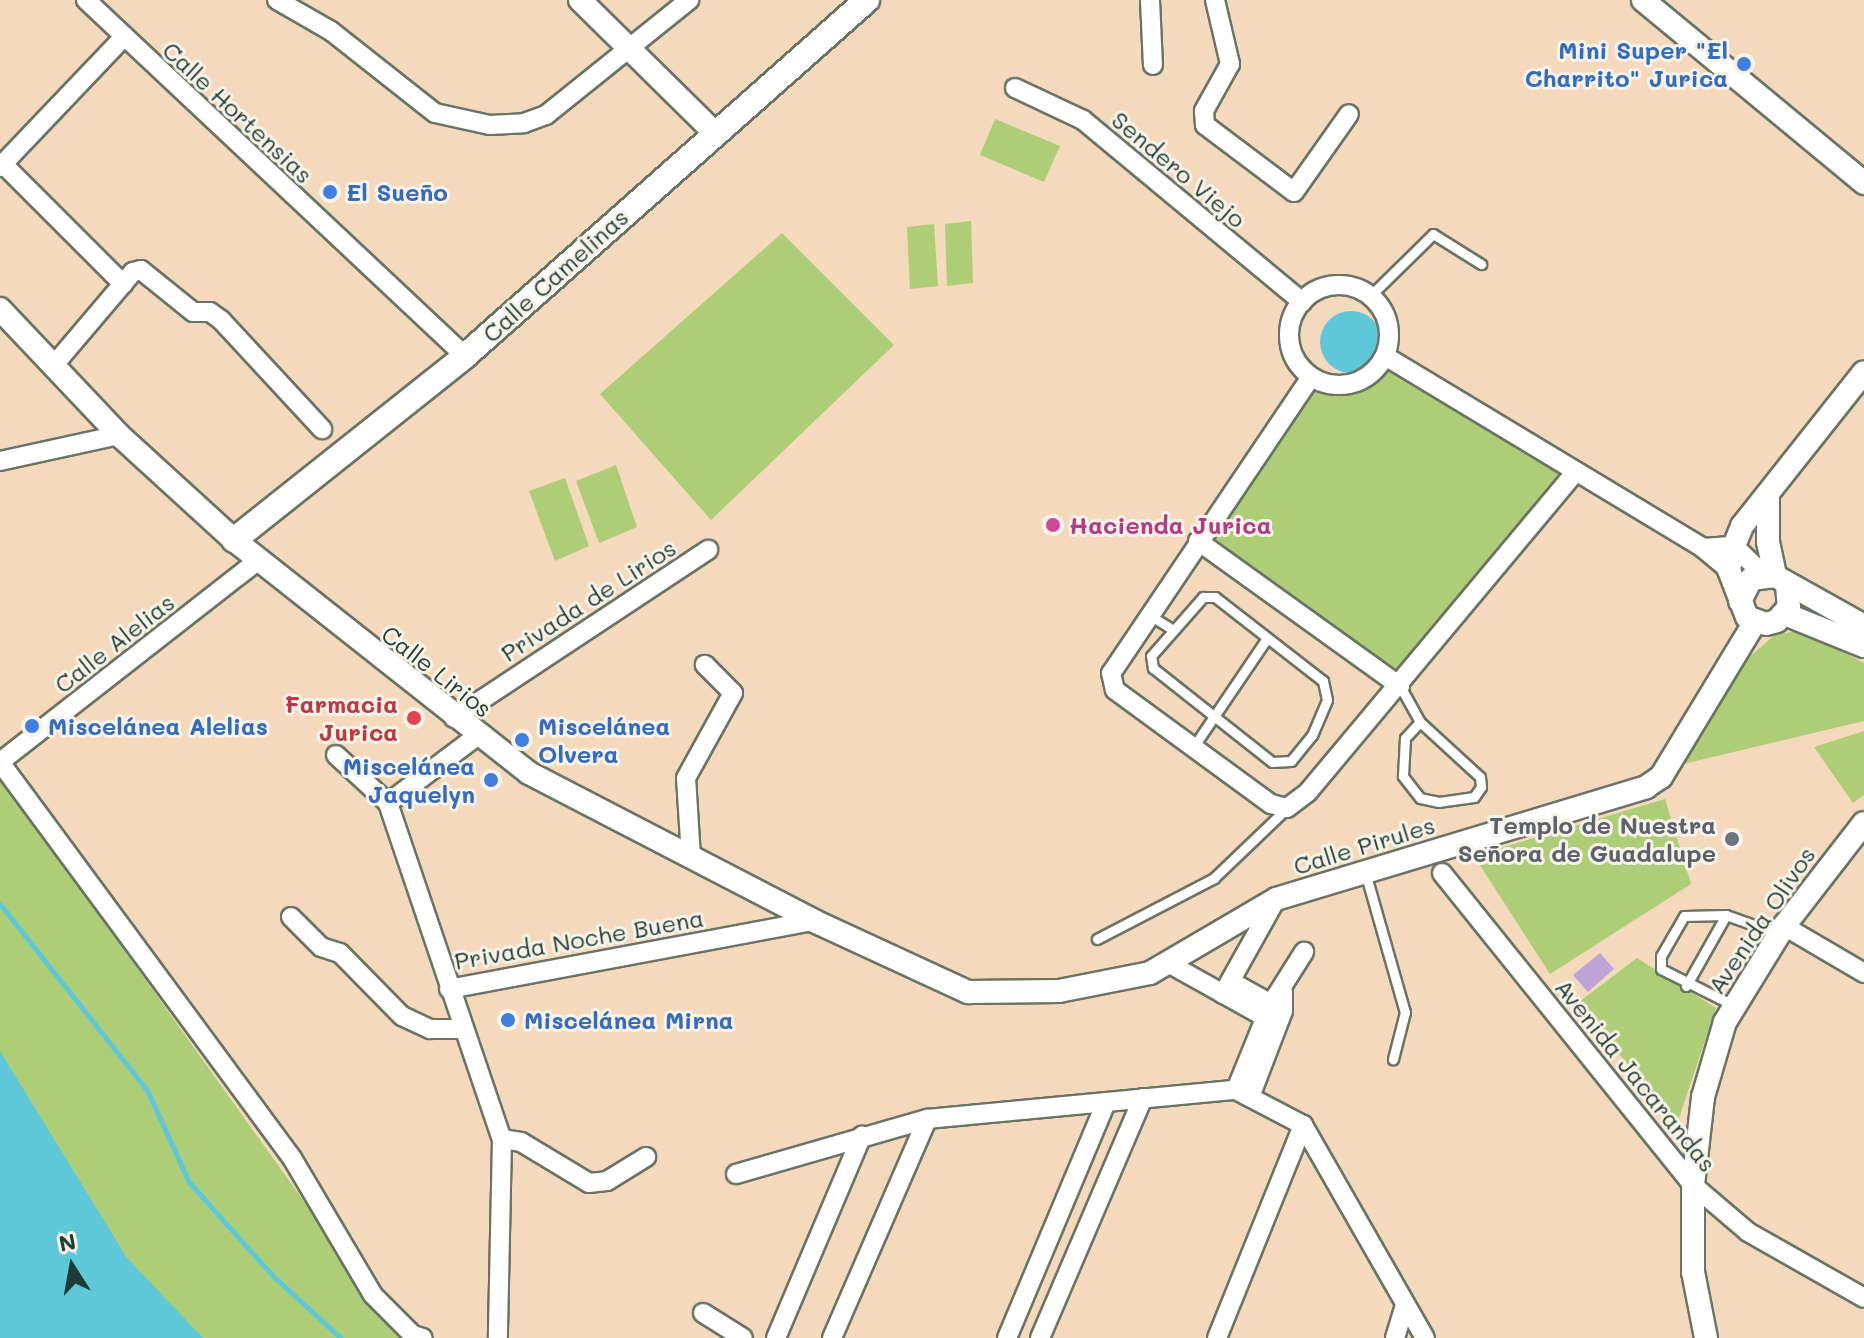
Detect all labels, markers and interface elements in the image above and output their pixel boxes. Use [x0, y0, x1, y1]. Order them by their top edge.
street label: Calle Hortensias [157, 35, 319, 189]
place label: Mini Super "El Charrito" Jurica [1525, 36, 1728, 92]
marker: Mini Super "El Charrito" Jurica [1735, 55, 1753, 73]
street label: Sendero Viejo [1106, 105, 1252, 233]
place label: El Sueño [346, 178, 448, 206]
marker: El Sueño [321, 183, 339, 201]
street label: Calle Camelinas [476, 202, 634, 348]
place label: Hacienda Jurica [1069, 511, 1271, 539]
marker: Hacienda Jurica [1044, 516, 1062, 534]
street label: Privada de Lirios [495, 533, 681, 667]
street label: Calle Alelias [48, 587, 180, 699]
street label: Calle Lirios [376, 619, 498, 723]
place label: Farmacia Jurica [284, 690, 398, 746]
marker: Farmacia Jurica [405, 709, 423, 727]
place label: Miscelánea Alelias [48, 712, 268, 740]
place label: Miscelánea Olvera [538, 712, 670, 768]
marker: Miscelánea Alelias [23, 717, 41, 735]
marker: Miscelánea Olvera [513, 731, 531, 749]
place label: Miscelánea Jaquelyn [343, 752, 475, 808]
marker: Miscelánea Jaquelyn [482, 771, 500, 789]
street label: Calle Pirules [1290, 810, 1438, 880]
place label: Templo de Nuestra Señora de Guadalupe [1458, 811, 1716, 867]
marker: Templo de Nuestra Señora de Guadalupe [1723, 830, 1741, 848]
street label: Avenida Olivos [1701, 841, 1821, 999]
street label: Privada Noche Buena [452, 903, 706, 975]
street label: Avenida Jacarandas [1549, 973, 1723, 1177]
place label: Miscelánea Mirna [524, 1006, 733, 1034]
marker: Miscelánea Mirna [499, 1011, 517, 1029]
north arrow [32, 1226, 112, 1306]
text: N [56, 1226, 78, 1258]

